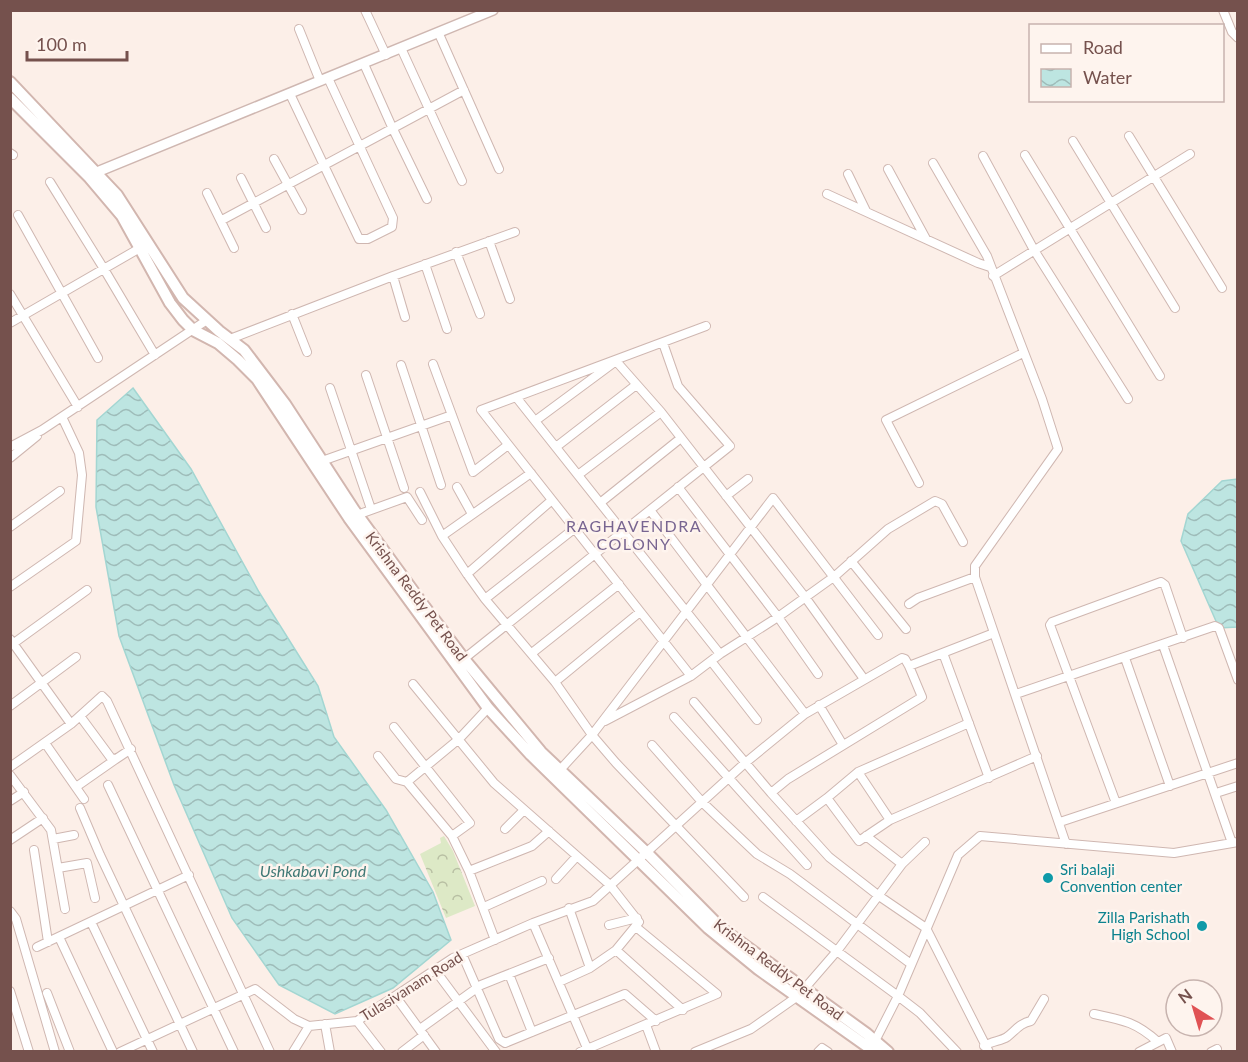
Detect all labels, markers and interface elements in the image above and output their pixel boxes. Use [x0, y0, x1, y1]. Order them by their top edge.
scale bar [27, 24, 128, 62]
legend [1029, 24, 1224, 102]
text: 100 m [36, 33, 87, 55]
text: Road [1083, 36, 1123, 58]
text: Water [1083, 66, 1132, 88]
district label: RAGHAVENDRA COLONY [566, 516, 702, 553]
street label: Krishna Reddy Pet Road [362, 528, 472, 664]
place label: Sri balaji Convention center [1060, 860, 1183, 895]
water label: Ushkabavi Pond [260, 861, 367, 880]
marker: Sri balaji Convention center [1041, 871, 1055, 885]
place label: Zilla Parishath High School [1098, 908, 1190, 943]
street label: Krishna Reddy Pet Road [711, 914, 847, 1024]
marker: Zilla Parishath High School [1195, 919, 1209, 933]
street label: Tulasivanam Road [357, 947, 465, 1025]
north arrow [1164, 978, 1224, 1038]
text: N [1174, 984, 1195, 1007]

